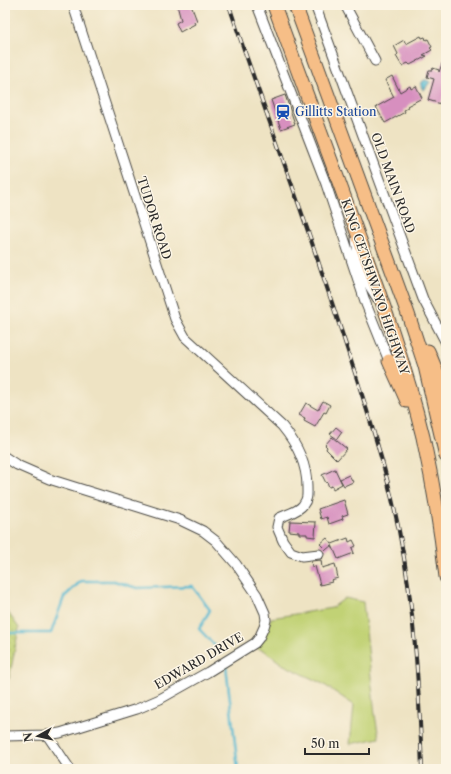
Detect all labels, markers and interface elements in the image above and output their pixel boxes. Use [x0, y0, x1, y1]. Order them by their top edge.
station icon: Gillitts Station [274, 103, 292, 121]
place label: Gillitts Station [295, 104, 377, 119]
street label: OLD MAIN ROAD [368, 130, 419, 236]
street label: TUDOR ROAD [134, 175, 175, 261]
street label: KING CETSHWAYO HIGHWAY [338, 197, 413, 377]
street label: EDWARD DRIVE [152, 629, 246, 692]
north arrow [18, 716, 58, 756]
scale bar [305, 730, 369, 756]
text: N [20, 731, 36, 743]
text: 50 m [311, 736, 340, 751]

